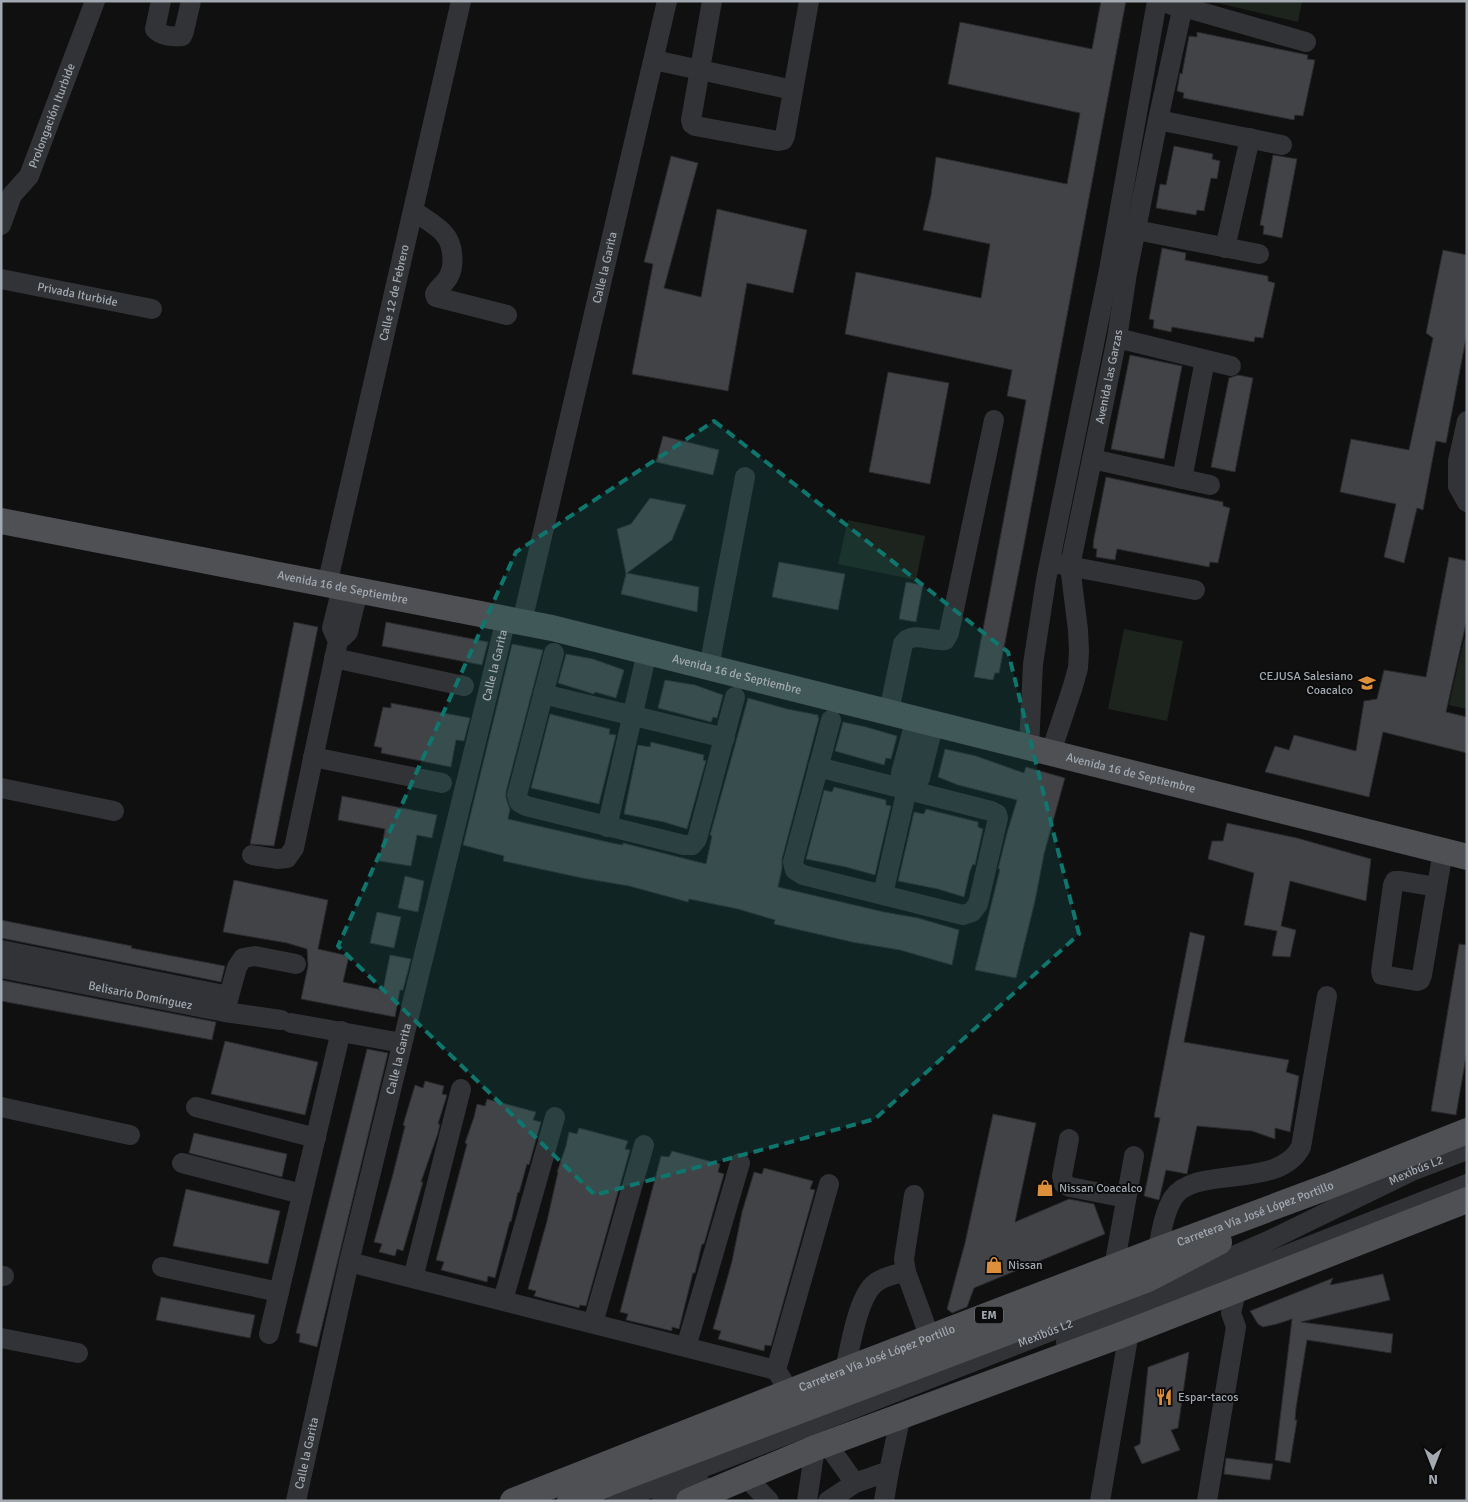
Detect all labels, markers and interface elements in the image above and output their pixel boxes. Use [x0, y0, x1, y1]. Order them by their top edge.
street label: Prolongación Iturbide [25, 61, 78, 170]
street label: Calle la Garita [589, 230, 620, 305]
street label: Calle 12 de Febrero [376, 243, 412, 342]
street label: Privada Iturbide [36, 279, 119, 310]
street label: Avenida las Garzas [1092, 329, 1126, 425]
street label: Avenida 16 de Septiembre [276, 567, 409, 607]
street label: Calle la Garita [479, 628, 511, 703]
street label: Avenida 16 de Septiembre [671, 651, 803, 698]
place label: CEJUSA Salesiano Coacalco [1259, 669, 1353, 698]
school or university icon: CEJUSA Salesiano Coacalco [1357, 673, 1377, 693]
street label: Avenida 16 de Septiembre [1065, 749, 1197, 796]
street label: Belisario Domínguez [87, 978, 194, 1013]
street label: Calle la Garita [383, 1022, 415, 1096]
street label: Mexibús L2 [1386, 1152, 1445, 1189]
shop icon: Nissan Coacalco [1035, 1178, 1055, 1198]
street label: Carretera Vía José López Portillo [1175, 1178, 1336, 1250]
place label: Nissan Coacalco [1059, 1181, 1143, 1196]
shop icon: Nissan [984, 1255, 1004, 1275]
place label: Nissan [1008, 1258, 1043, 1273]
road number: EM [975, 1306, 1003, 1324]
street label: Mexibús L2 [1016, 1316, 1075, 1351]
street label: Carretera Vía José López Portillo [797, 1321, 957, 1395]
restaurant icon: Espar-tacos [1154, 1387, 1174, 1407]
place label: Espar-tacos [1178, 1390, 1238, 1405]
street label: Calle la Garita [291, 1416, 322, 1490]
north arrow [1408, 1442, 1458, 1492]
text: N [1428, 1471, 1438, 1488]

